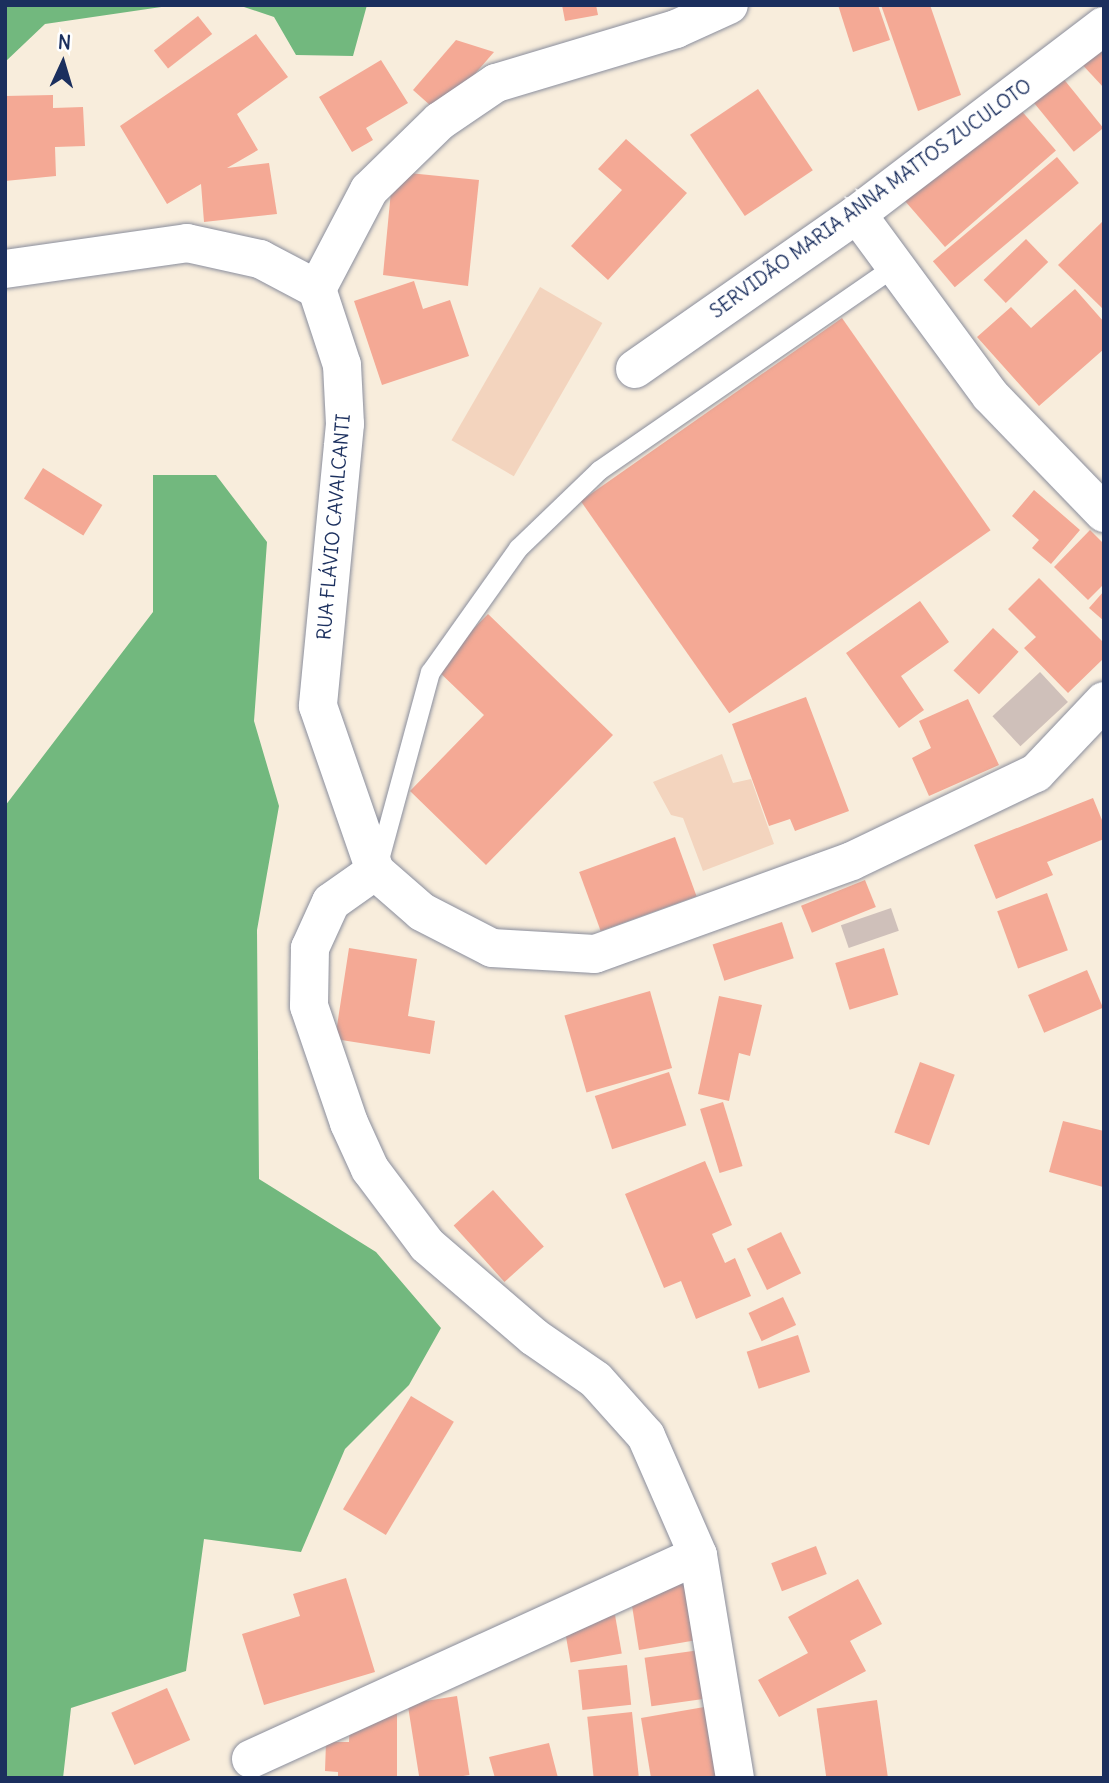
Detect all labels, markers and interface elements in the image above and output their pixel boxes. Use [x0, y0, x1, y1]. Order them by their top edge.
north arrow [28, 28, 98, 98]
text: N [57, 30, 72, 54]
street label: SERVIDÃO MARIA ANNA MATTOS ZUCULOTO [706, 75, 1036, 323]
street label: RUA FLÁVIO CAVALCANTI [313, 413, 355, 641]

